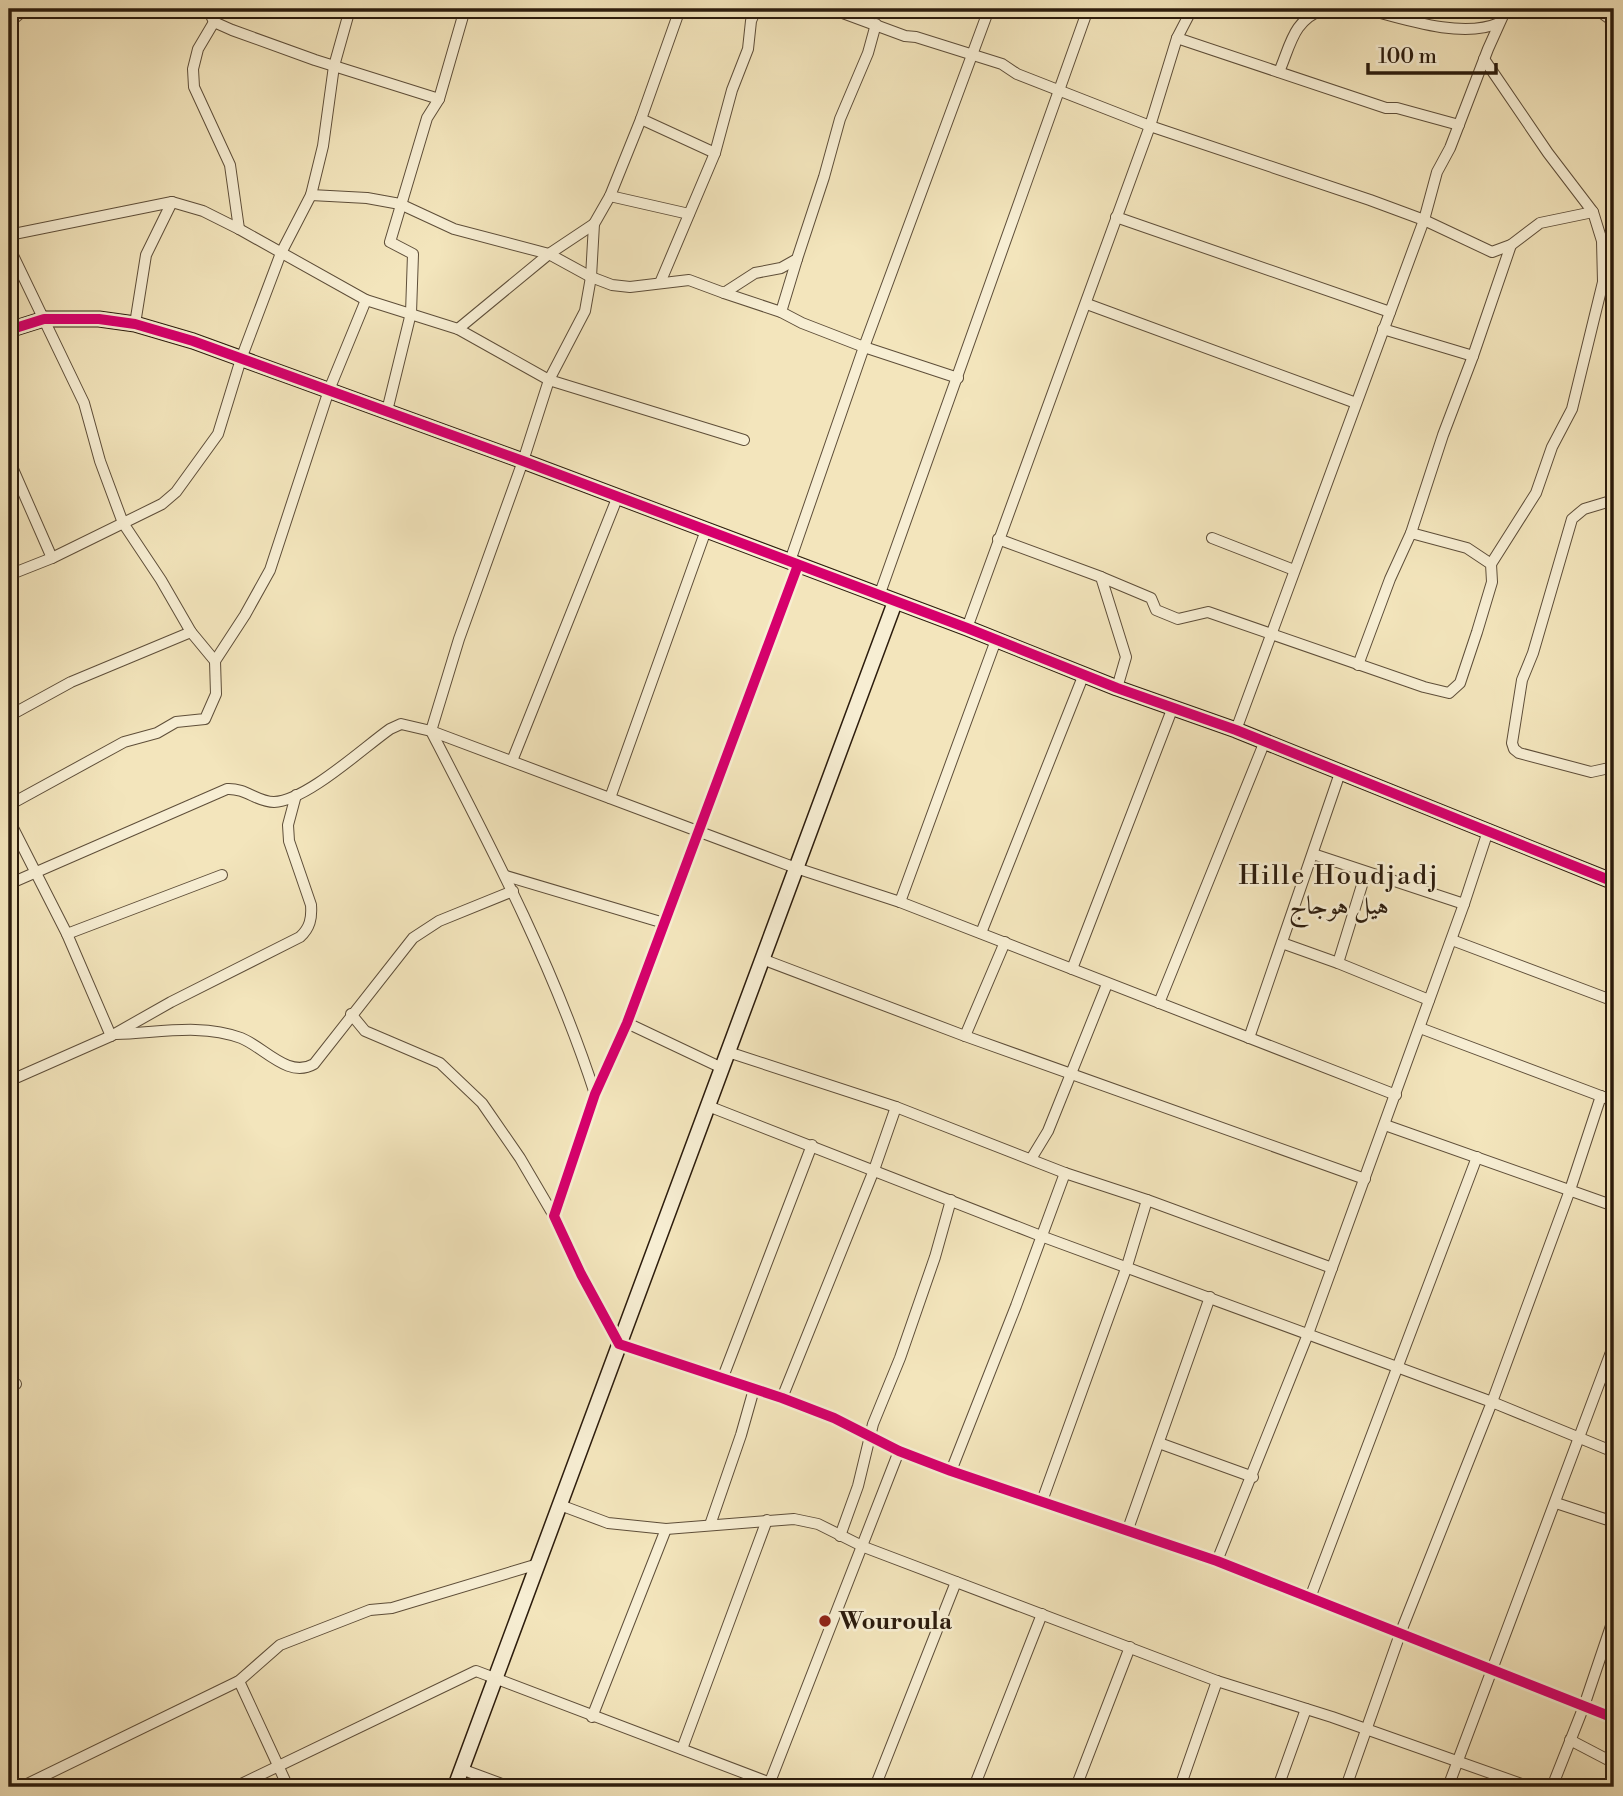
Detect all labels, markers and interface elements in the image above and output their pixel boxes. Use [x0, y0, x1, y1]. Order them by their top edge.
scale bar [1368, 32, 1495, 76]
text: 100 m [1378, 44, 1437, 70]
district label: Hille Houdjadj هيل هوجاج [1238, 860, 1440, 929]
place label: Wouroula [838, 1607, 953, 1637]
marker: Wouroula [817, 1613, 833, 1629]

